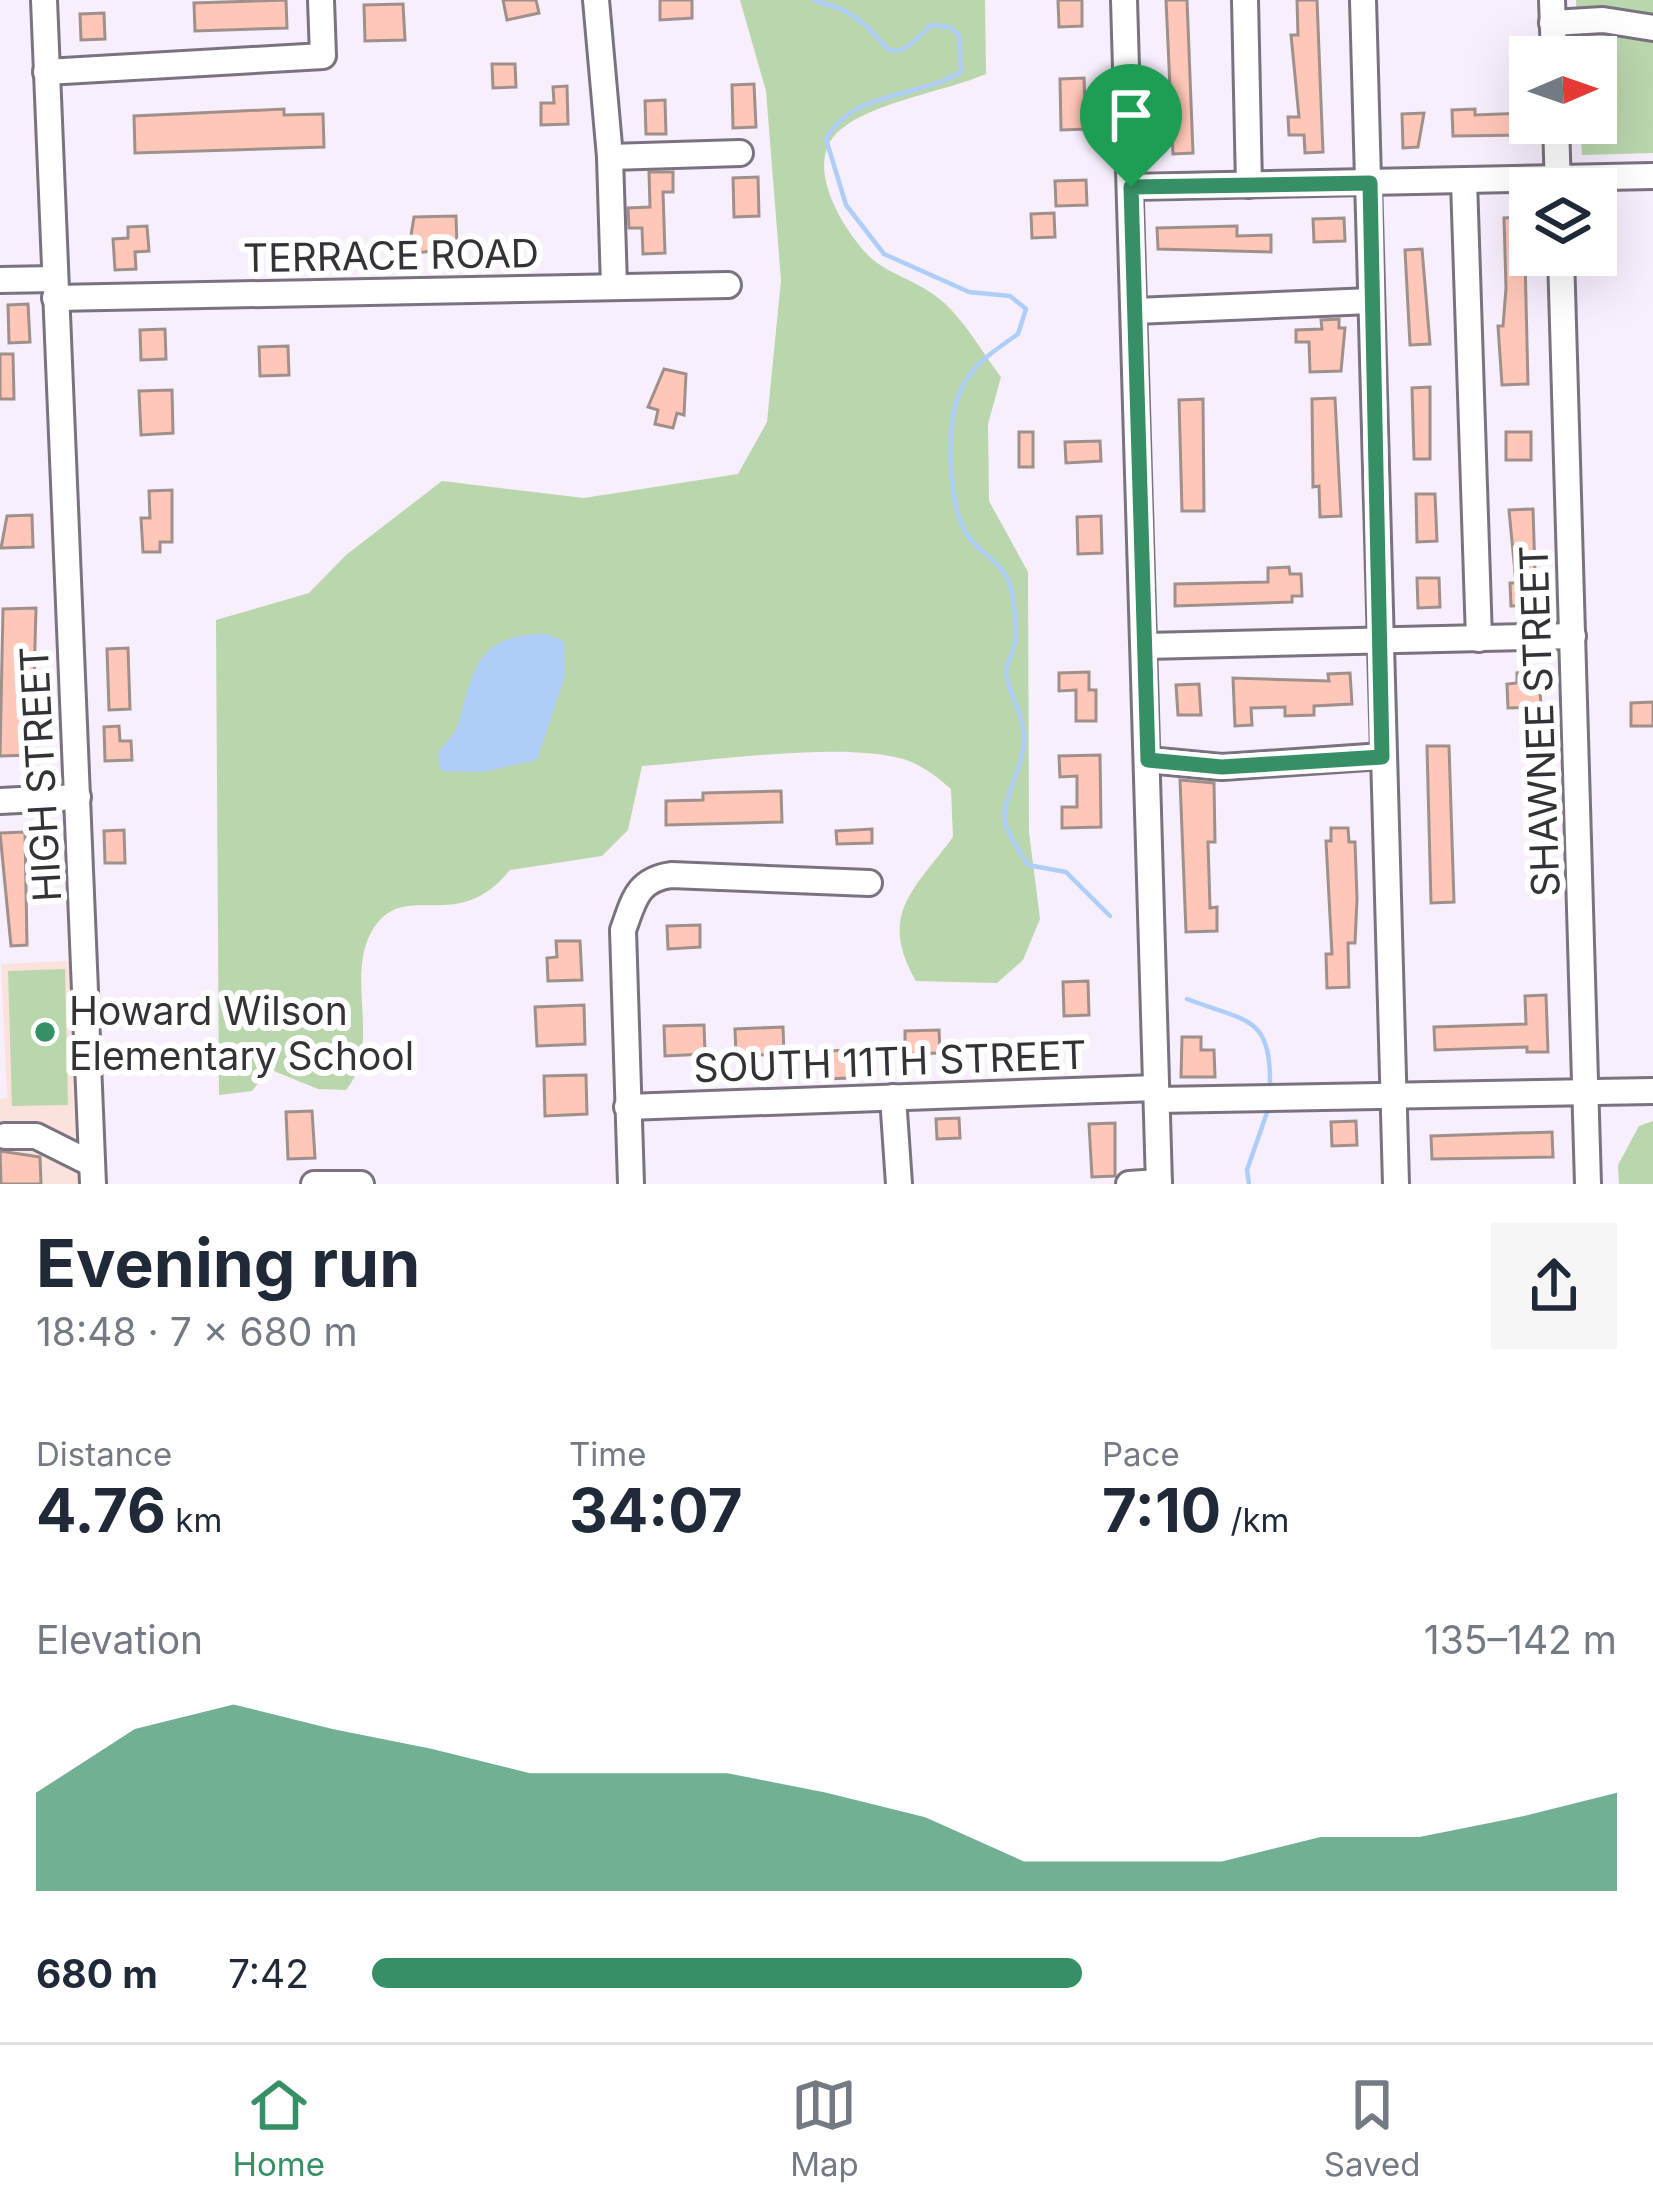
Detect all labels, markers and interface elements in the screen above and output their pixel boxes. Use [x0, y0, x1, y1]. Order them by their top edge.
north arrow [1509, 36, 1617, 144]
map controls [1509, 36, 1617, 276]
pin [1080, 64, 1182, 187]
icon: arrive [1098, 82, 1164, 148]
button: layers [1509, 168, 1617, 276]
street label: TERRACE ROAD [243, 229, 539, 281]
street label: SHAWNEE STREET [1509, 544, 1569, 898]
street label: HIGH STREET [10, 645, 70, 903]
place label: Howard Wilson Elementary School [69, 987, 414, 1079]
marker: Howard Wilson Elementary School [32, 1019, 58, 1045]
street label: SOUTH 11TH STREET [693, 1031, 1087, 1091]
text: Evening run [36, 1223, 420, 1303]
button: share [1491, 1223, 1617, 1349]
text: 18:48 · 7 × 680 m [36, 1308, 358, 1355]
text: Distance [36, 1434, 172, 1474]
text: Time [569, 1434, 646, 1474]
text: Pace [1102, 1434, 1180, 1474]
text: 4.76 [36, 1474, 166, 1546]
text: 34:07 [569, 1474, 743, 1546]
text: 7:10 [1102, 1474, 1221, 1546]
text: km [166, 1500, 222, 1540]
text: /km [1221, 1500, 1289, 1540]
text: Elevation [36, 1616, 203, 1663]
text: 135–142 m [1424, 1616, 1617, 1663]
text: 680 m [36, 1950, 158, 1997]
text: 7:42 [228, 1950, 309, 1997]
tab: Home [233, 2072, 325, 2184]
tab: Map [790, 2072, 859, 2184]
tab: Saved [1324, 2072, 1420, 2184]

